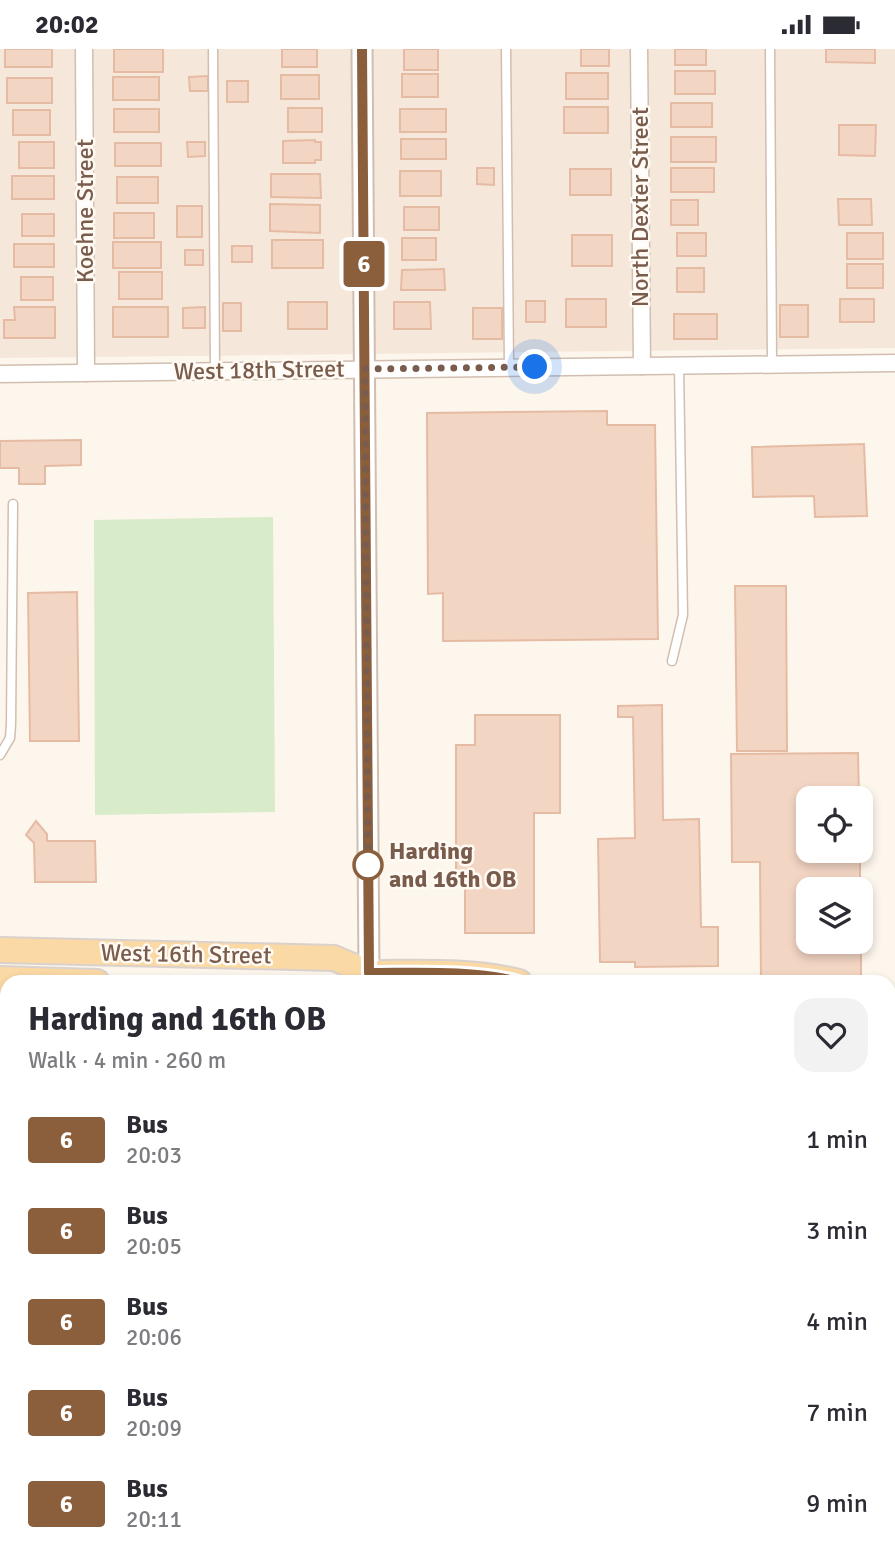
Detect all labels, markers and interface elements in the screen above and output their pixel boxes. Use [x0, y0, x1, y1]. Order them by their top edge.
text: 20:02 [35, 9, 99, 41]
street label: North Dexter Street [625, 107, 655, 307]
street label: Koehne Street [70, 139, 100, 283]
line badge: 6 [341, 241, 387, 287]
text: 6 [358, 249, 370, 279]
your location [517, 349, 552, 384]
street label: West 18th Street [173, 354, 345, 386]
map controls [796, 786, 873, 954]
button: locate [796, 786, 873, 863]
place label: Harding and 16th OB [389, 836, 517, 894]
marker: Harding and 16th OB [353, 850, 383, 880]
button: layers [796, 877, 873, 954]
street label: West 16th Street [100, 938, 272, 970]
button: heart [794, 998, 868, 1072]
text: Harding and 16th OB [28, 999, 326, 1040]
text: Walk · 4 min · 260 m [28, 1046, 226, 1075]
text: Bus [126, 1109, 168, 1141]
text: 1 min [806, 1124, 868, 1156]
text: 6 [60, 1125, 73, 1155]
text: 20:03 [126, 1141, 182, 1170]
text: Bus [126, 1200, 168, 1232]
text: 3 min [806, 1215, 868, 1247]
text: 6 [60, 1216, 73, 1246]
text: 20:05 [126, 1232, 182, 1261]
text: Bus [126, 1291, 168, 1323]
text: 4 min [806, 1306, 868, 1338]
text: 6 [60, 1307, 73, 1337]
text: 20:06 [126, 1323, 182, 1352]
text: Bus [126, 1382, 168, 1414]
text: 7 min [806, 1397, 868, 1429]
text: 6 [60, 1398, 73, 1428]
text: 20:09 [126, 1414, 182, 1443]
text: Bus [126, 1473, 168, 1505]
text: 9 min [806, 1488, 868, 1520]
text: 6 [60, 1489, 73, 1519]
text: 20:11 [126, 1505, 182, 1534]

